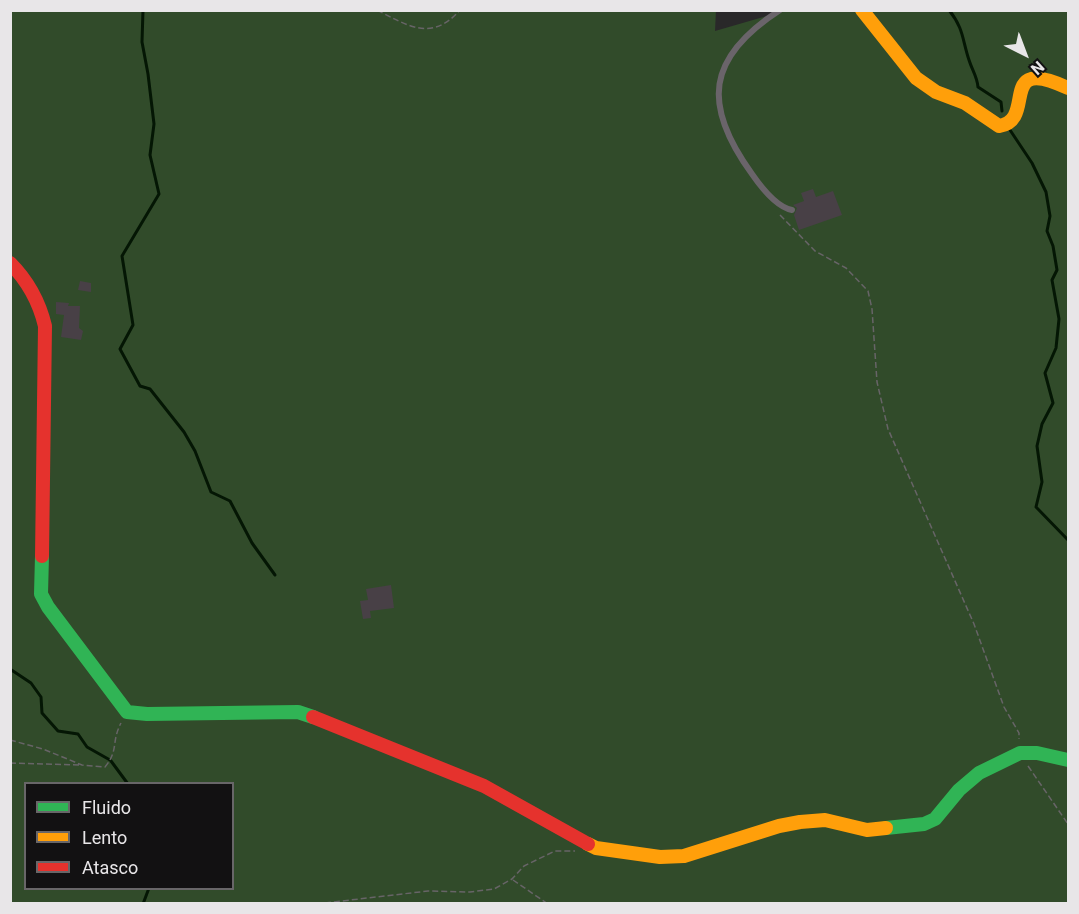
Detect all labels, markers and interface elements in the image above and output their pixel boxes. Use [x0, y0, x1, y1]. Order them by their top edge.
north arrow [995, 24, 1055, 84]
text: N [1027, 57, 1048, 79]
legend [24, 782, 234, 890]
text: Fluido [82, 797, 131, 818]
text: Lento [82, 827, 127, 848]
text: Atasco [82, 857, 138, 878]

